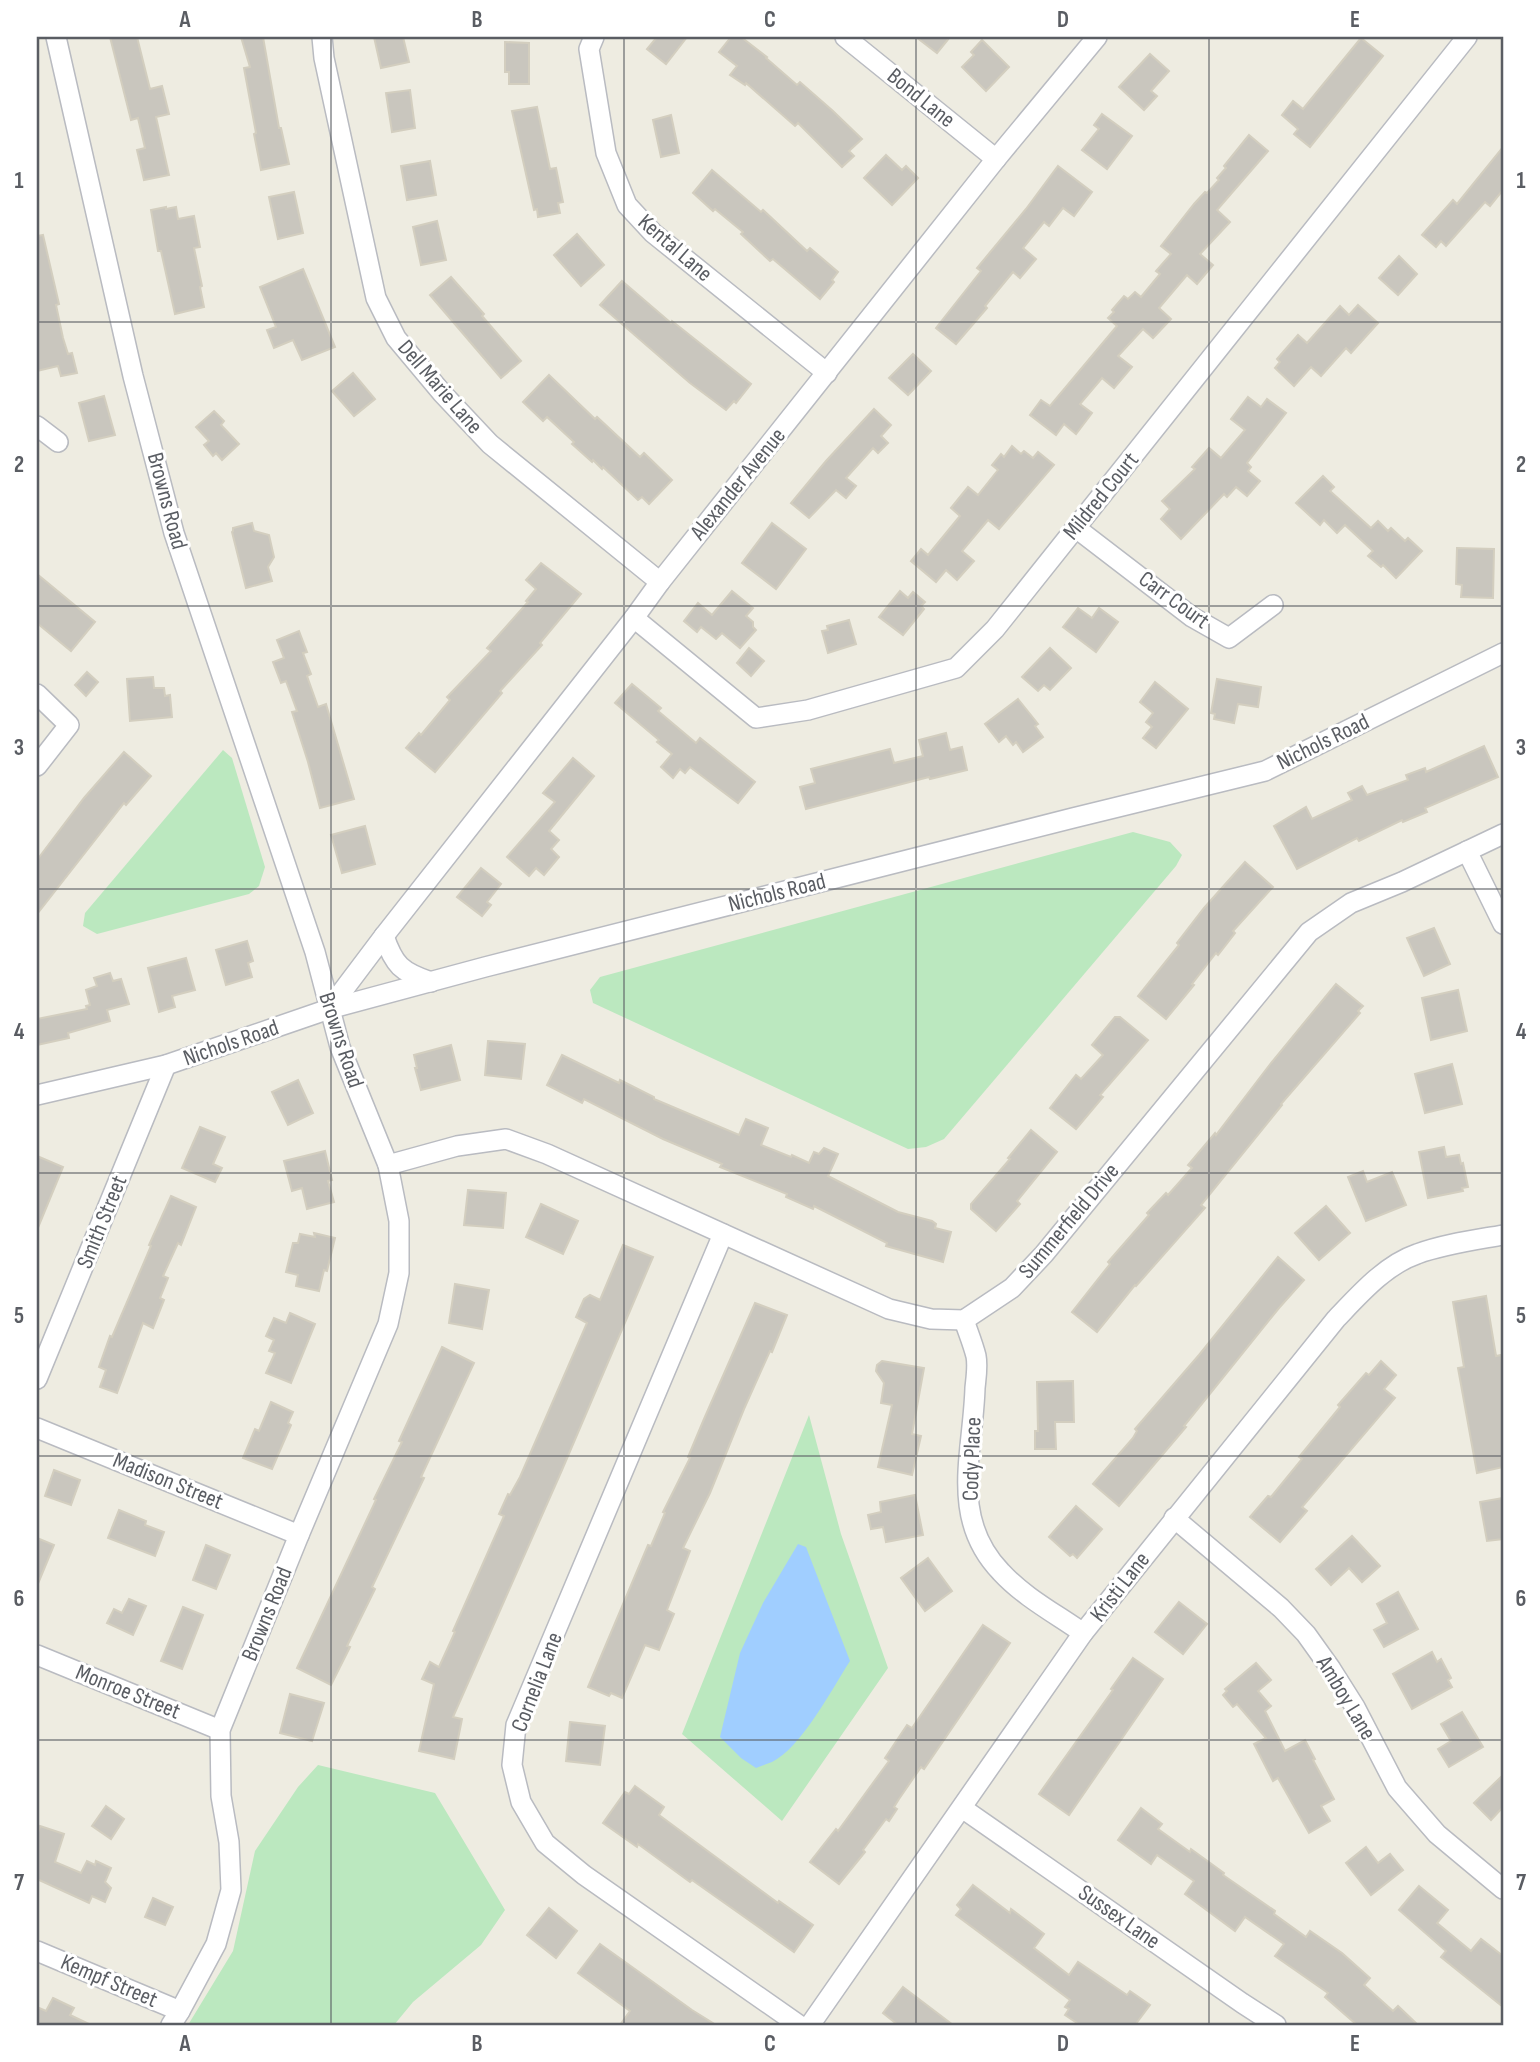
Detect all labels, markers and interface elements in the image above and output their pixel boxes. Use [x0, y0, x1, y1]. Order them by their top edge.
text: A [179, 6, 192, 34]
text: B [472, 6, 483, 34]
text: C [764, 6, 776, 34]
text: D [1057, 6, 1069, 34]
text: E [1350, 6, 1360, 34]
street label: Bond Lane [881, 62, 961, 134]
text: 1 [14, 167, 24, 195]
text: 1 [1516, 167, 1526, 195]
street label: Kental Lane [632, 208, 718, 288]
street label: Dell Marie Lane [392, 334, 488, 440]
street label: Alexander Avenue [684, 422, 792, 546]
street label: Mildred Court [1057, 447, 1145, 545]
street label: Browns Road [141, 450, 193, 552]
text: 2 [14, 451, 24, 479]
text: 2 [1516, 451, 1526, 479]
street label: Carr Court [1133, 565, 1215, 635]
street label: Nichols Road [1272, 708, 1374, 776]
text: 3 [14, 734, 24, 762]
text: 3 [1516, 734, 1526, 762]
street label: Nichols Road [726, 867, 828, 919]
street label: Browns Road [312, 989, 370, 1091]
street label: Nichols Road [180, 1014, 282, 1072]
text: 4 [14, 1018, 25, 1046]
text: 4 [1516, 1018, 1527, 1046]
street label: Summerfield Drive [1013, 1158, 1125, 1284]
street label: Smith Street [71, 1171, 133, 1273]
text: 5 [14, 1302, 24, 1330]
text: 5 [1516, 1302, 1526, 1330]
street label: Cody Place [957, 1417, 987, 1501]
street label: Madison Street [109, 1446, 227, 1516]
street label: Kristi Lane [1084, 1547, 1156, 1627]
street label: Browns Road [235, 1563, 299, 1665]
text: 6 [14, 1585, 24, 1613]
text: 6 [1516, 1585, 1526, 1613]
street label: Cornelia Lane [505, 1628, 569, 1736]
street label: Amboy Lane [1310, 1650, 1382, 1745]
street label: Monroe Street [72, 1658, 184, 1726]
text: 7 [14, 1869, 24, 1897]
text: 7 [1516, 1869, 1526, 1897]
street label: Sussex Lane [1073, 1879, 1165, 1955]
street label: Kempf Street [56, 1948, 162, 2014]
text: A [179, 2030, 192, 2058]
text: B [472, 2030, 483, 2058]
text: C [764, 2030, 776, 2058]
text: D [1057, 2030, 1069, 2058]
text: E [1350, 2030, 1360, 2058]

